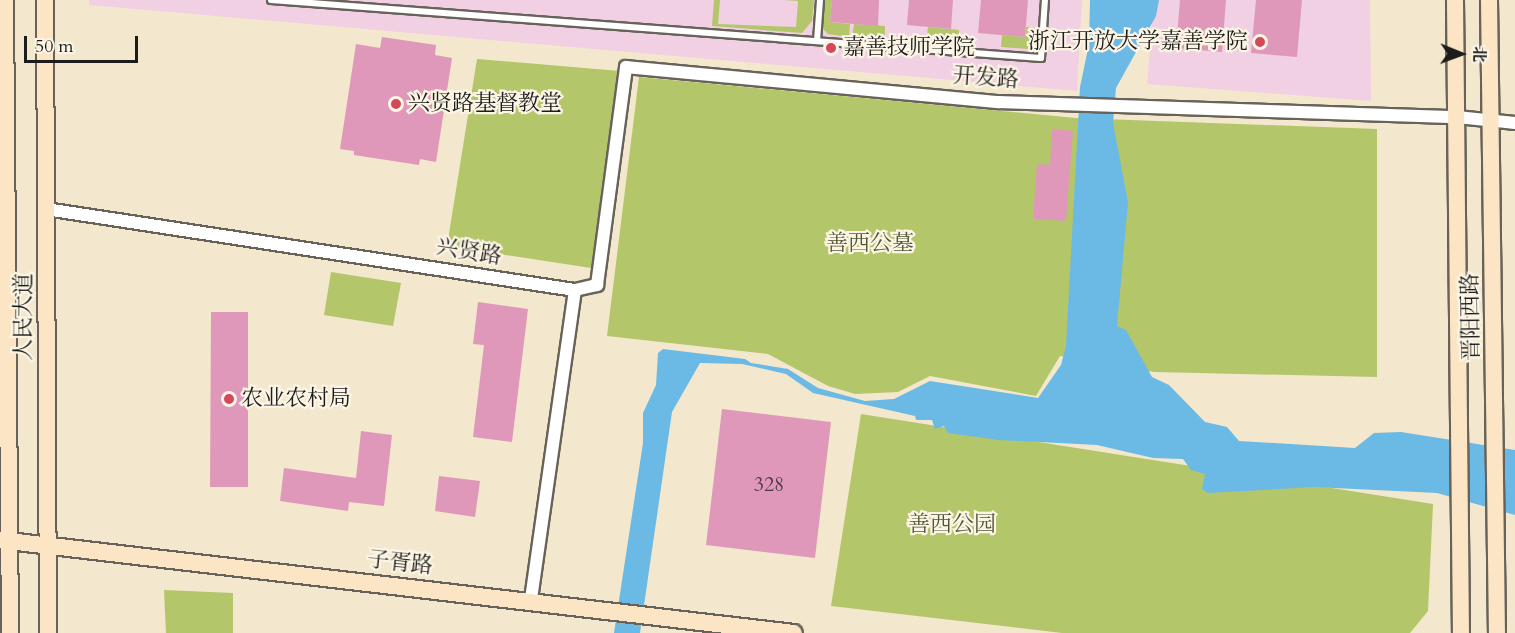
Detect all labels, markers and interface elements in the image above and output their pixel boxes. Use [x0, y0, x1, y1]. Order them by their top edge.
scale bar [27, 24, 141, 62]
north arrow [1431, 24, 1491, 84]
place label: 浙江开放大学嘉善学院 [1028, 29, 1248, 55]
text: 50 m [35, 34, 74, 59]
place label: 嘉善技师学院 [843, 35, 975, 61]
marker: 浙江开放大学嘉善学院 [1253, 35, 1267, 49]
marker: 嘉善技师学院 [824, 41, 838, 55]
text: 北 [1468, 46, 1490, 63]
street label: 开发路 [952, 63, 1020, 93]
place label: 兴贤路基督教堂 [408, 91, 562, 117]
marker: 兴贤路基督教堂 [389, 97, 403, 111]
park label: 善西公墓 [826, 231, 914, 257]
street label: 兴贤路 [434, 234, 504, 270]
street label: 人民大道 [11, 273, 37, 361]
street label: 晋阳西路 [1457, 273, 1485, 361]
place label: 农业农村局 [241, 386, 351, 412]
marker: 农业农村局 [222, 392, 236, 406]
house number: 328 [754, 472, 784, 496]
park label: 善西公园 [908, 512, 996, 538]
street label: 子胥路 [366, 546, 434, 580]

